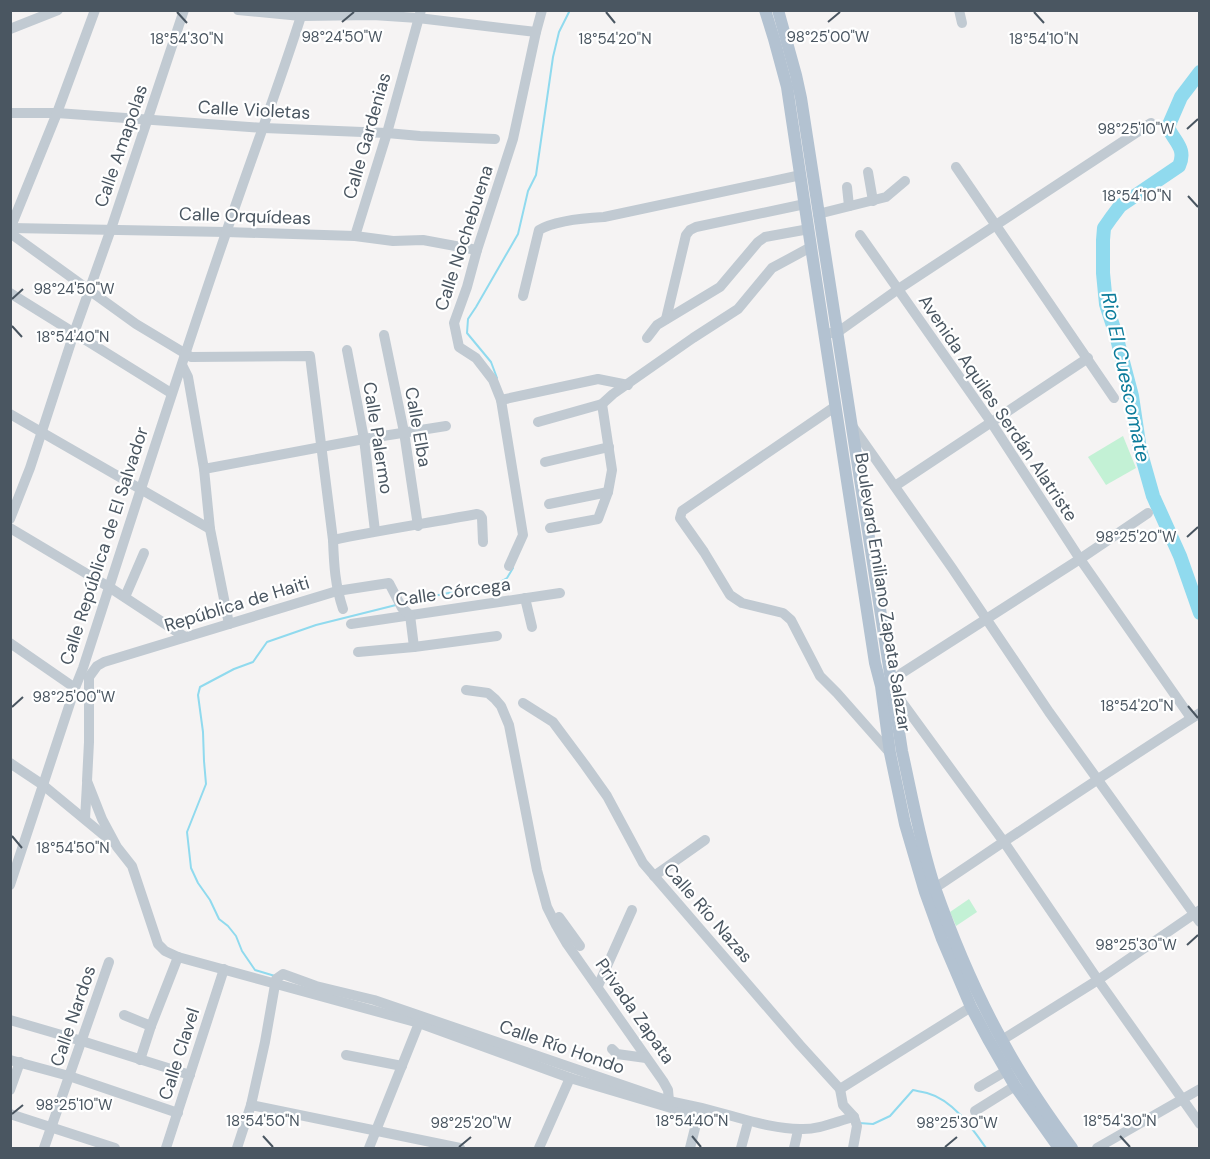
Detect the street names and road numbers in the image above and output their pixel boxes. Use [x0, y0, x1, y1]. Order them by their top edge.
street label: Calle Gardenias [337, 70, 397, 202]
street label: Calle Amapolas [89, 81, 153, 211]
street label: Calle Violetas [197, 95, 311, 125]
street label: Calle Nochebuena [429, 162, 499, 314]
street label: Calle Orquídeas [179, 202, 311, 230]
street label: Avenida Aquiles Serdán Alatriste [913, 290, 1083, 526]
street label: Calle Palermo [357, 380, 399, 496]
street label: Calle Elba [399, 385, 437, 469]
street label: Calle República de El Salvador [54, 423, 154, 668]
street label: Boulevard Emiliano Zapata Salazar [849, 451, 917, 734]
street label: República de Haiti [162, 571, 312, 637]
street label: Calle Córcega [394, 572, 512, 612]
street label: Calle Río Nazas [658, 858, 758, 968]
street label: Privada Zapata [590, 954, 680, 1068]
street label: Calle Nardos [45, 962, 101, 1070]
street label: Calle Clavel [153, 1005, 205, 1103]
street label: Calle Río Hondo [496, 1014, 628, 1080]

